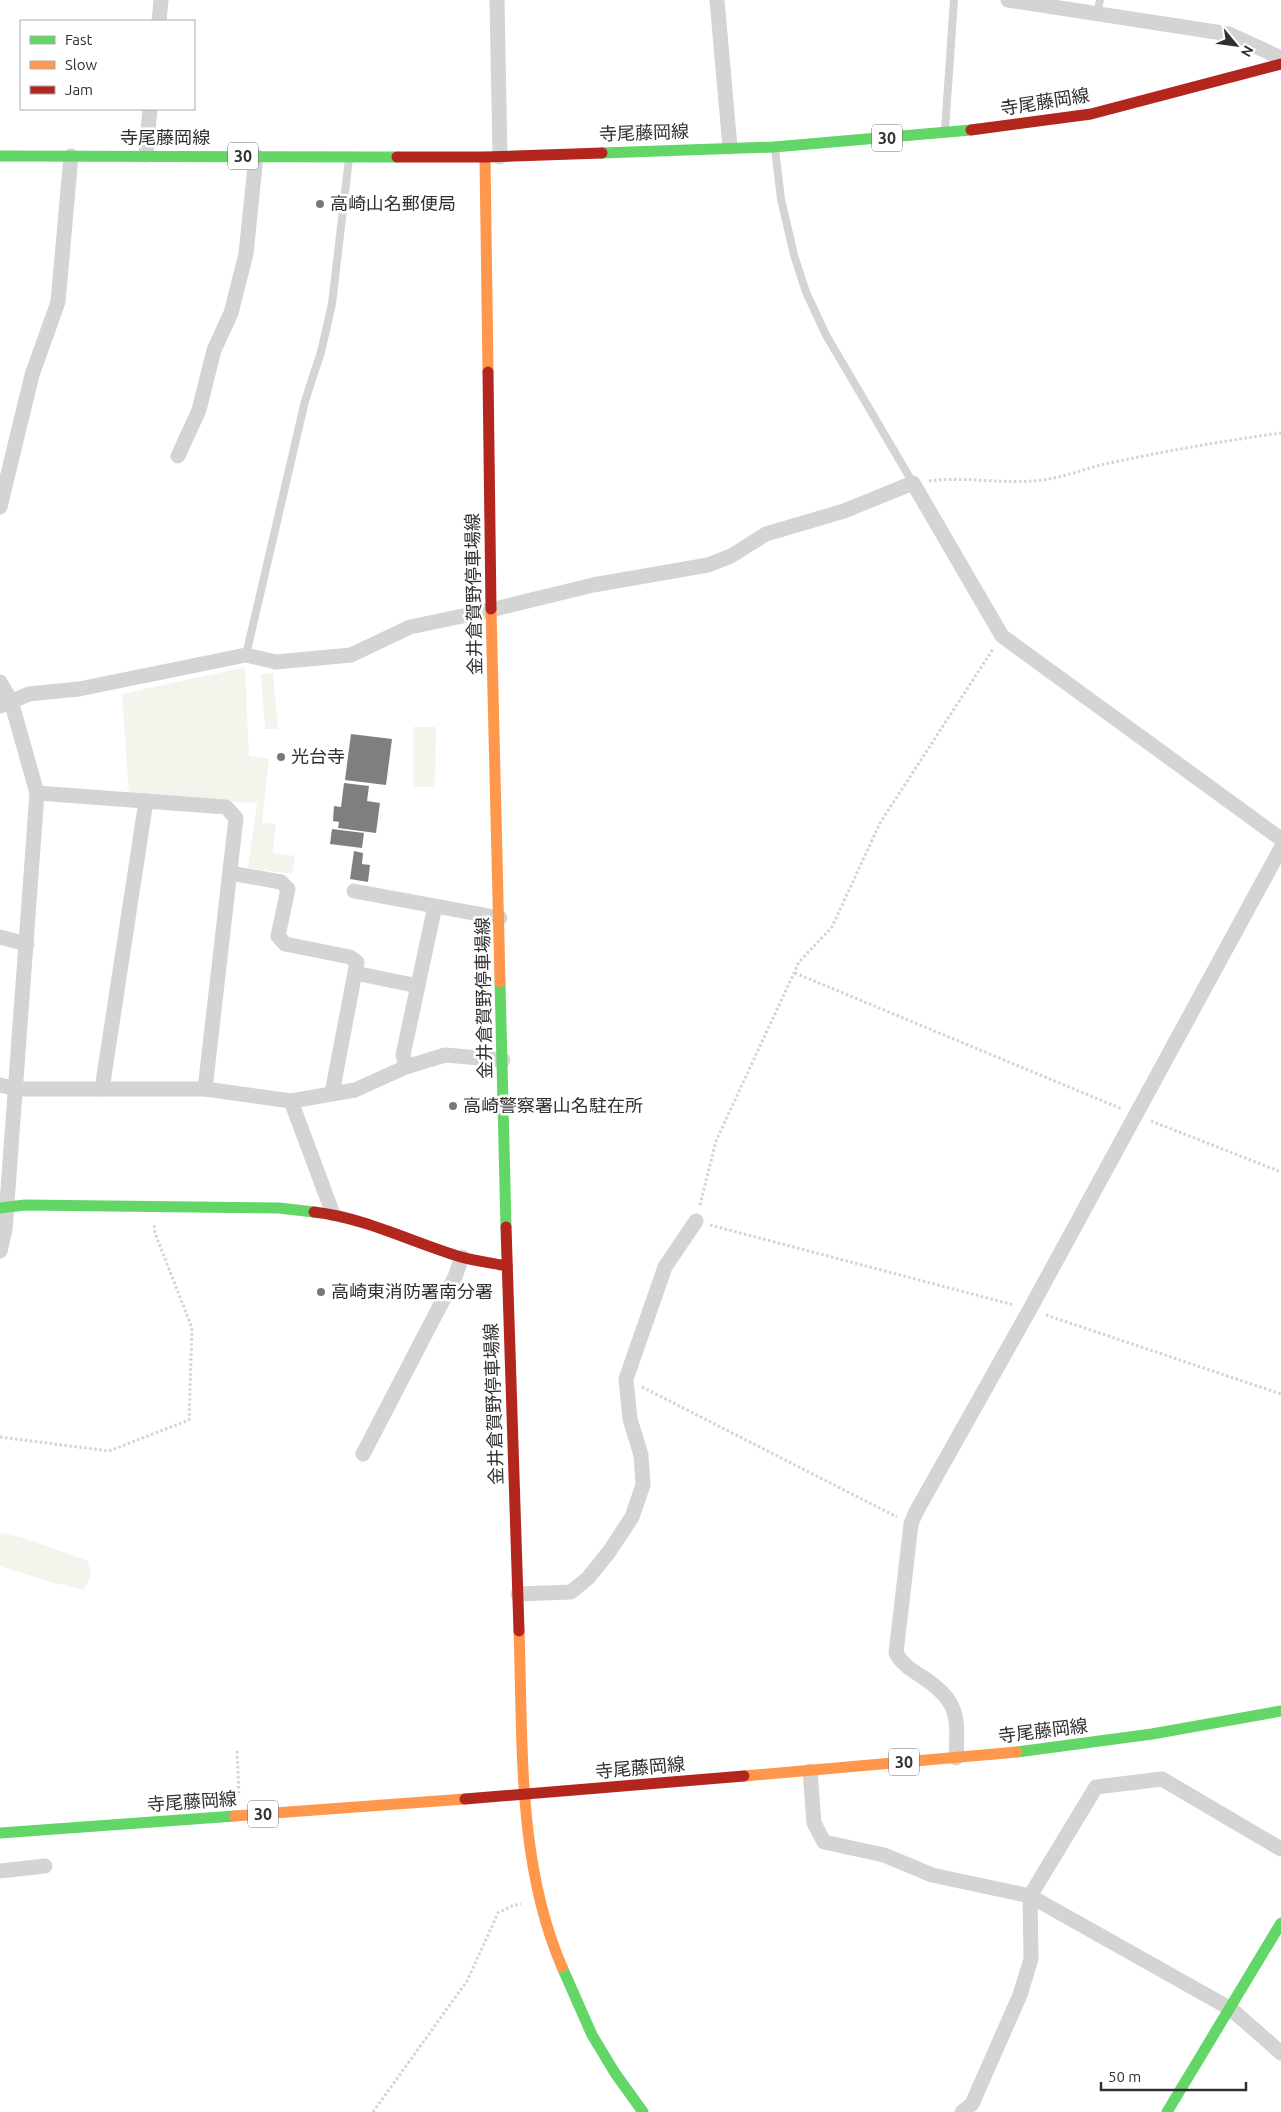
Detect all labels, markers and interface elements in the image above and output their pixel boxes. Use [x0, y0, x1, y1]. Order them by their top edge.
legend [20, 20, 195, 110]
north arrow [1211, 20, 1261, 70]
text: Fast [65, 31, 93, 48]
text: N [1238, 43, 1257, 60]
text: Slow [65, 56, 98, 73]
text: Jam [65, 81, 93, 98]
street label: 寺尾藤岡線 [999, 84, 1091, 118]
street label: 寺尾藤岡線 [599, 120, 689, 144]
road number: 30 [872, 125, 902, 152]
street label: 寺尾藤岡線 [120, 127, 210, 147]
road number: 30 [228, 142, 258, 170]
place label: 高崎山名郵便局 [330, 193, 456, 213]
marker: 高崎山名郵便局 [314, 198, 326, 210]
street label: 金井倉賀野停車場線 [462, 513, 484, 675]
place label: 光台寺 [291, 746, 345, 766]
marker: 光台寺 [275, 751, 287, 763]
street label: 金井倉賀野停車場線 [472, 917, 494, 1079]
place label: 高崎警察署山名駐在所 [463, 1095, 643, 1115]
marker: 高崎警察署山名駐在所 [447, 1100, 459, 1112]
place label: 高崎東消防署南分署 [331, 1281, 493, 1301]
marker: 高崎東消防署南分署 [315, 1286, 327, 1298]
street label: 金井倉賀野停車場線 [480, 1323, 506, 1485]
street label: 寺尾藤岡線 [997, 1715, 1089, 1745]
road number: 30 [889, 1748, 919, 1775]
street label: 寺尾藤岡線 [594, 1753, 686, 1781]
street label: 寺尾藤岡線 [146, 1788, 238, 1814]
road number: 30 [248, 1800, 278, 1828]
scale bar [1101, 2060, 1246, 2092]
text: 50 m [1108, 2068, 1141, 2085]

